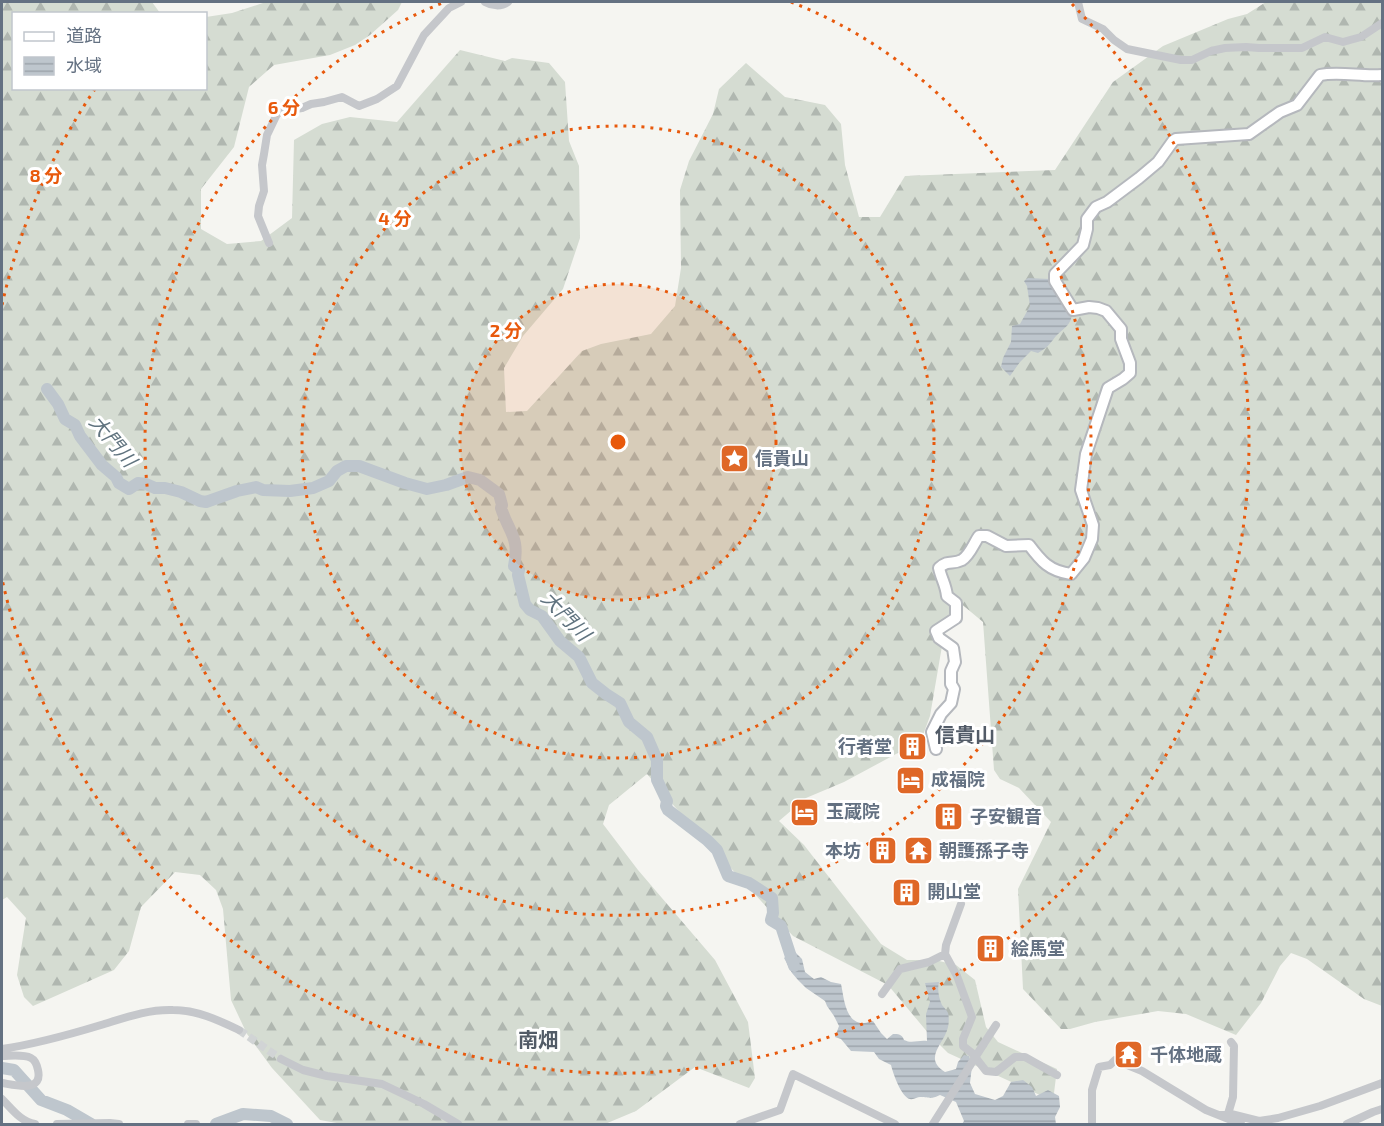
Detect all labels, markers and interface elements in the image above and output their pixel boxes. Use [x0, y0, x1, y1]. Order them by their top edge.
legend [12, 12, 207, 90]
text: 道路 [66, 24, 102, 46]
text: 水域 [66, 54, 102, 76]
text: 6 分 [268, 96, 300, 118]
text: 8 分 [29, 164, 63, 186]
text: 4 分 [378, 207, 412, 229]
text: 2 分 [490, 319, 522, 341]
water label: 大門川 [85, 410, 144, 473]
centre of rings [608, 432, 628, 452]
place icon: 信貴山 [718, 443, 750, 475]
place label: 信貴山 [755, 447, 809, 469]
water label: 大門川 [537, 585, 598, 647]
district label: 信貴山 [935, 722, 995, 746]
building icon: 行者堂 [897, 731, 929, 763]
place label: 行者堂 [838, 735, 892, 757]
hotel icon: 成福院 [894, 764, 926, 796]
place label: 成福院 [931, 768, 985, 790]
hotel icon: 玉蔵院 [789, 796, 821, 828]
place label: 玉蔵院 [826, 800, 880, 822]
building icon: 子安観音 [933, 801, 965, 833]
place label: 子安観音 [970, 805, 1042, 827]
building icon: 本坊 [866, 835, 898, 867]
temple icon: 朝護孫子寺 [902, 835, 934, 867]
place label: 本坊 [825, 839, 861, 861]
place label: 朝護孫子寺 [939, 839, 1029, 861]
building icon: 開山堂 [890, 876, 922, 908]
place label: 開山堂 [927, 880, 981, 902]
building icon: 絵馬堂 [974, 933, 1006, 965]
place label: 絵馬堂 [1011, 937, 1065, 959]
district label: 南畑 [518, 1027, 558, 1051]
temple icon: 千体地蔵 [1113, 1039, 1145, 1071]
place label: 千体地蔵 [1150, 1043, 1222, 1065]

